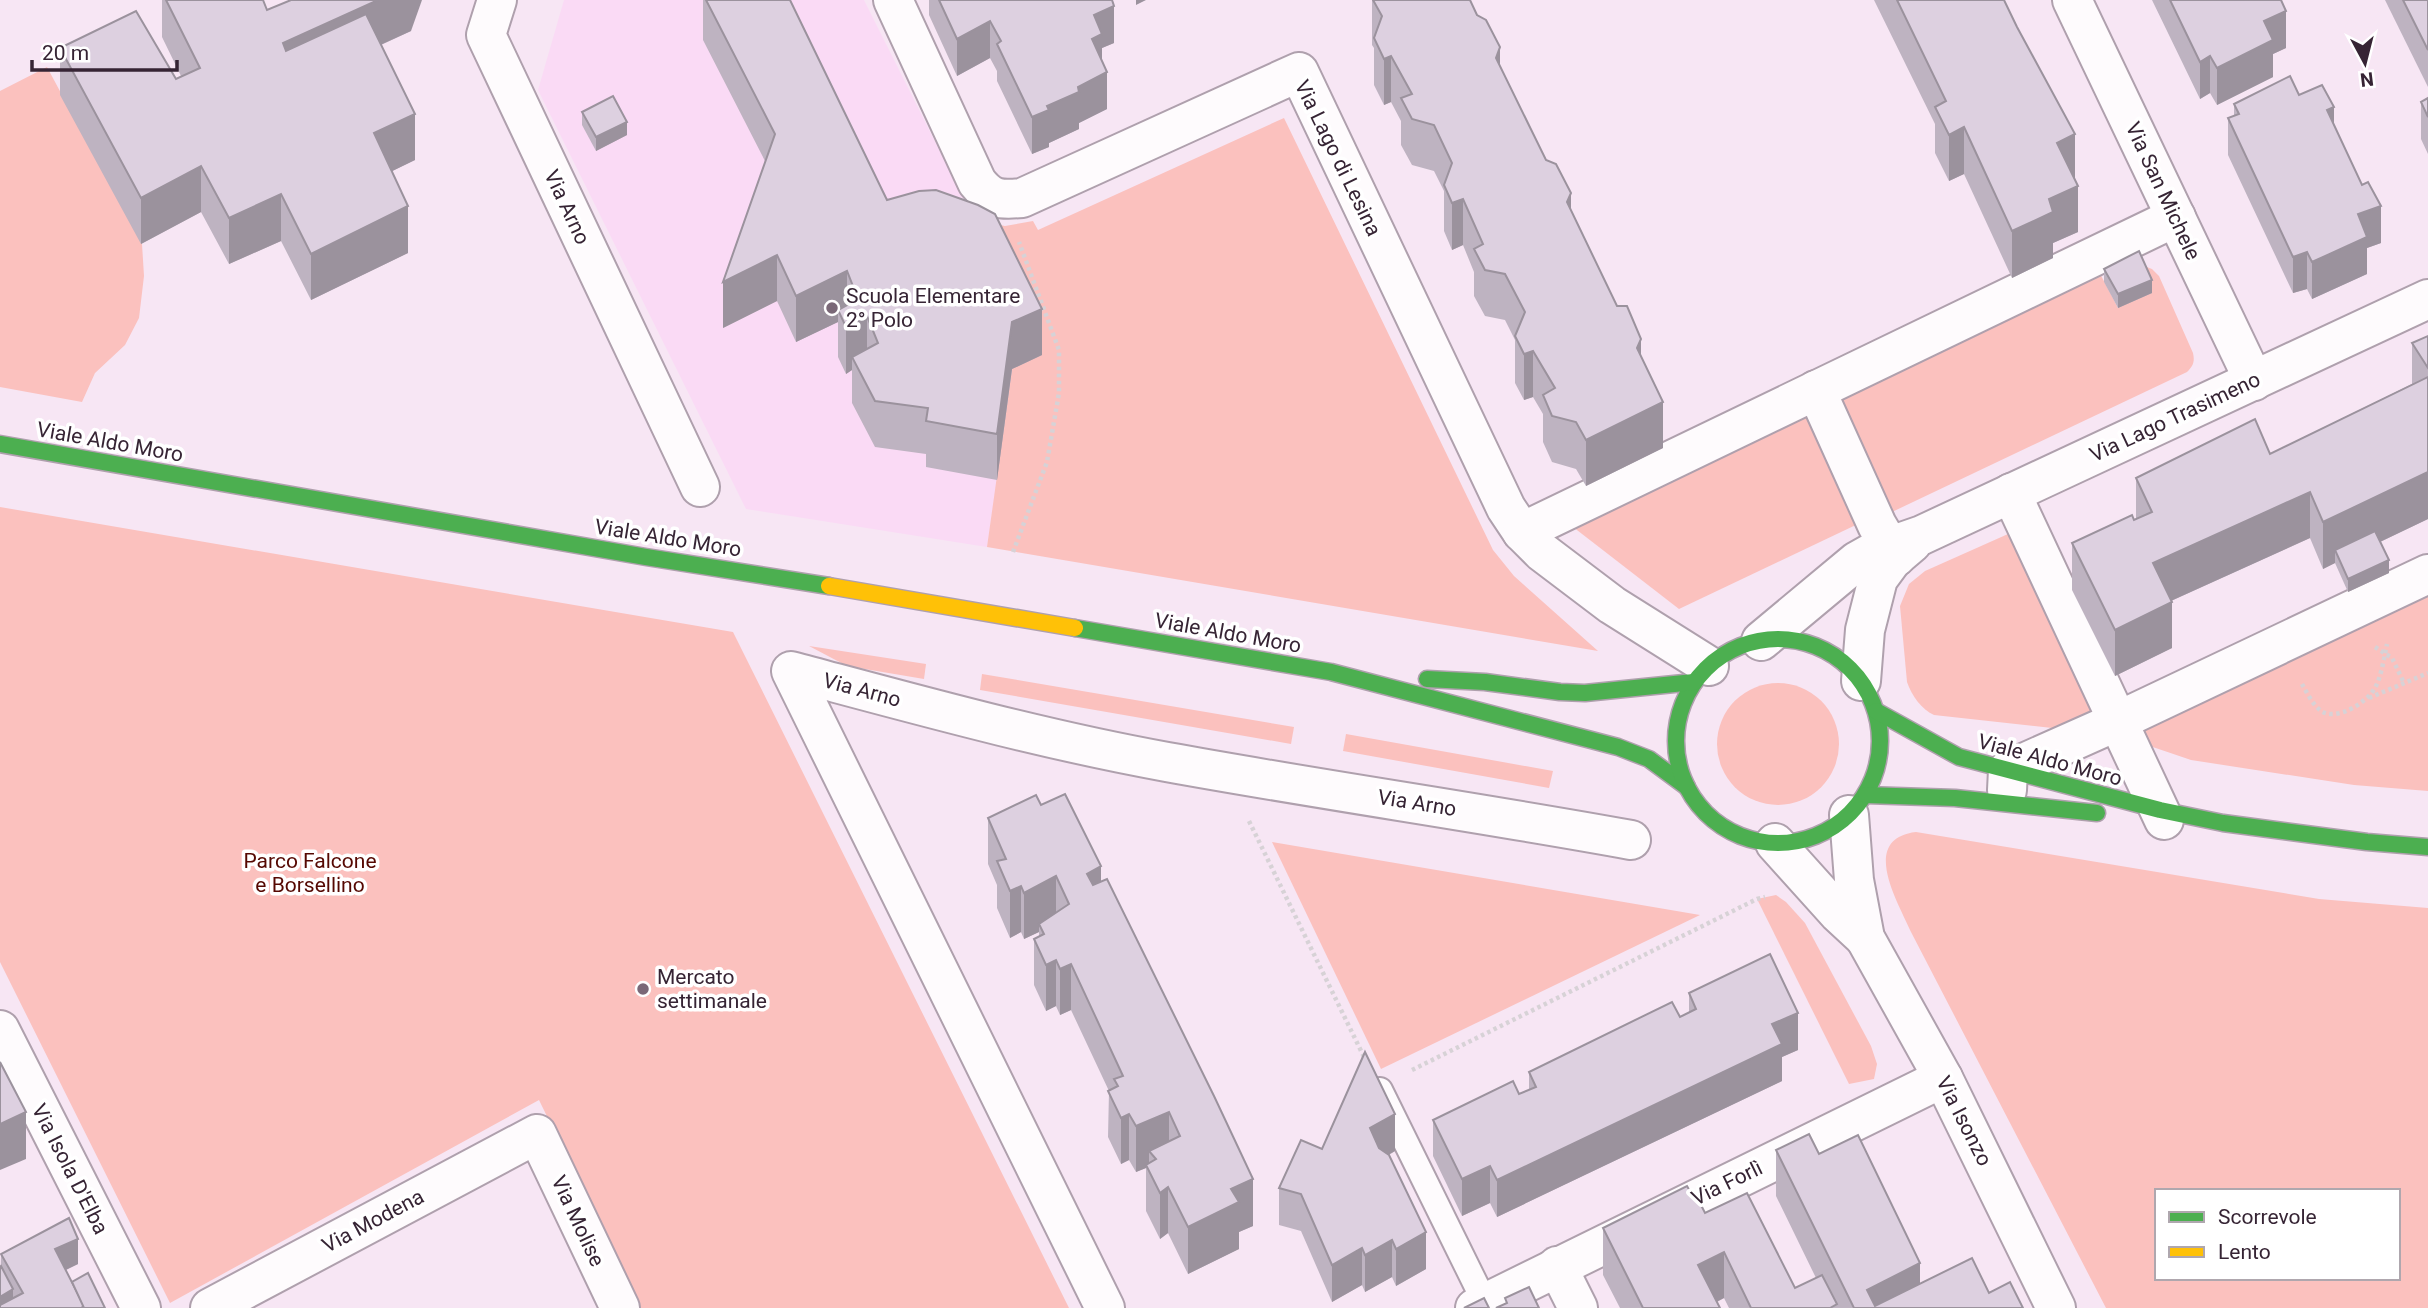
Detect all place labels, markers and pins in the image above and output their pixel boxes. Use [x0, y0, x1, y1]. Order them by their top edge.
place label: Scuola Elementare 2° Polo [846, 284, 1020, 332]
marker: Scuola Elementare 2° Polo [824, 300, 840, 316]
place label: Mercato settimanale [657, 965, 767, 1013]
marker: Mercato settimanale [635, 981, 651, 997]

